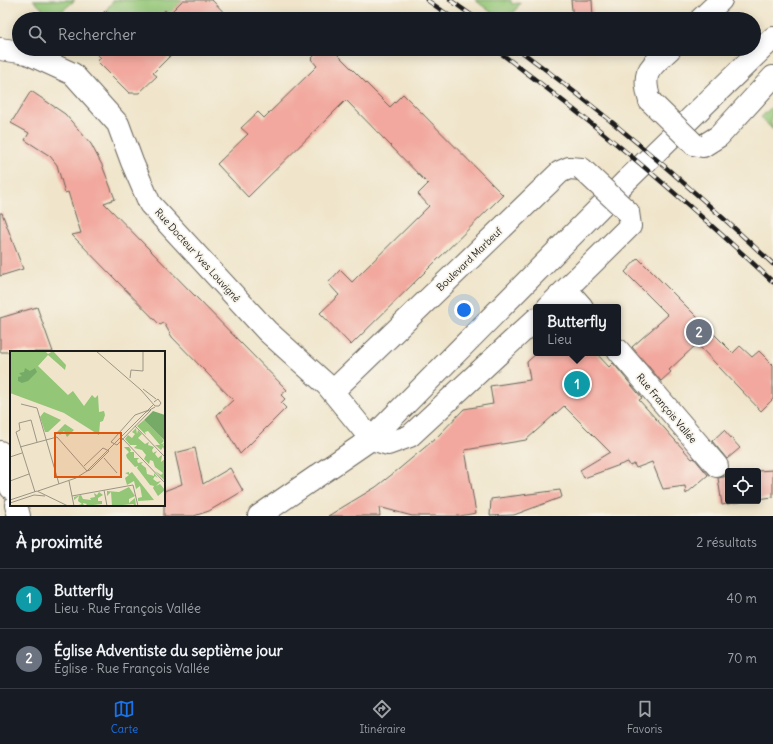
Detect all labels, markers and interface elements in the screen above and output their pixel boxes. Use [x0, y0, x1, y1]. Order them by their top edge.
search box [12, 12, 761, 56]
icon: search [26, 23, 48, 45]
text: Rechercher [58, 25, 136, 44]
street label: Rue Docteur Yves Louvigné [152, 206, 243, 305]
street label: Boulevard Marbeuf [434, 224, 505, 294]
your location [454, 300, 474, 320]
popup [533, 304, 621, 356]
text: Butterfly [547, 312, 607, 331]
pin: 2 [686, 317, 712, 347]
text: Lieu [547, 331, 572, 348]
inset map [10, 351, 165, 506]
pin: 1 [564, 369, 590, 399]
street label: Rue François Vallée [634, 371, 700, 446]
map controls [725, 468, 761, 504]
button: locate [725, 468, 761, 504]
text: À proximité [16, 531, 102, 553]
text: 2 résultats [696, 534, 757, 551]
text: Butterfly [54, 581, 114, 600]
text: 1 [26, 590, 32, 607]
text: 40 m [726, 590, 757, 607]
text: Lieu · Rue François Vallée [54, 600, 201, 617]
text: Église Adventiste du septième jour [54, 641, 283, 660]
text: 2 [25, 650, 33, 667]
text: 70 m [728, 650, 757, 667]
text: Église · Rue François Vallée [54, 660, 210, 677]
tab: Carte [111, 698, 138, 736]
tab: Itinéraire [359, 698, 406, 736]
tab: Favoris [627, 698, 662, 736]

